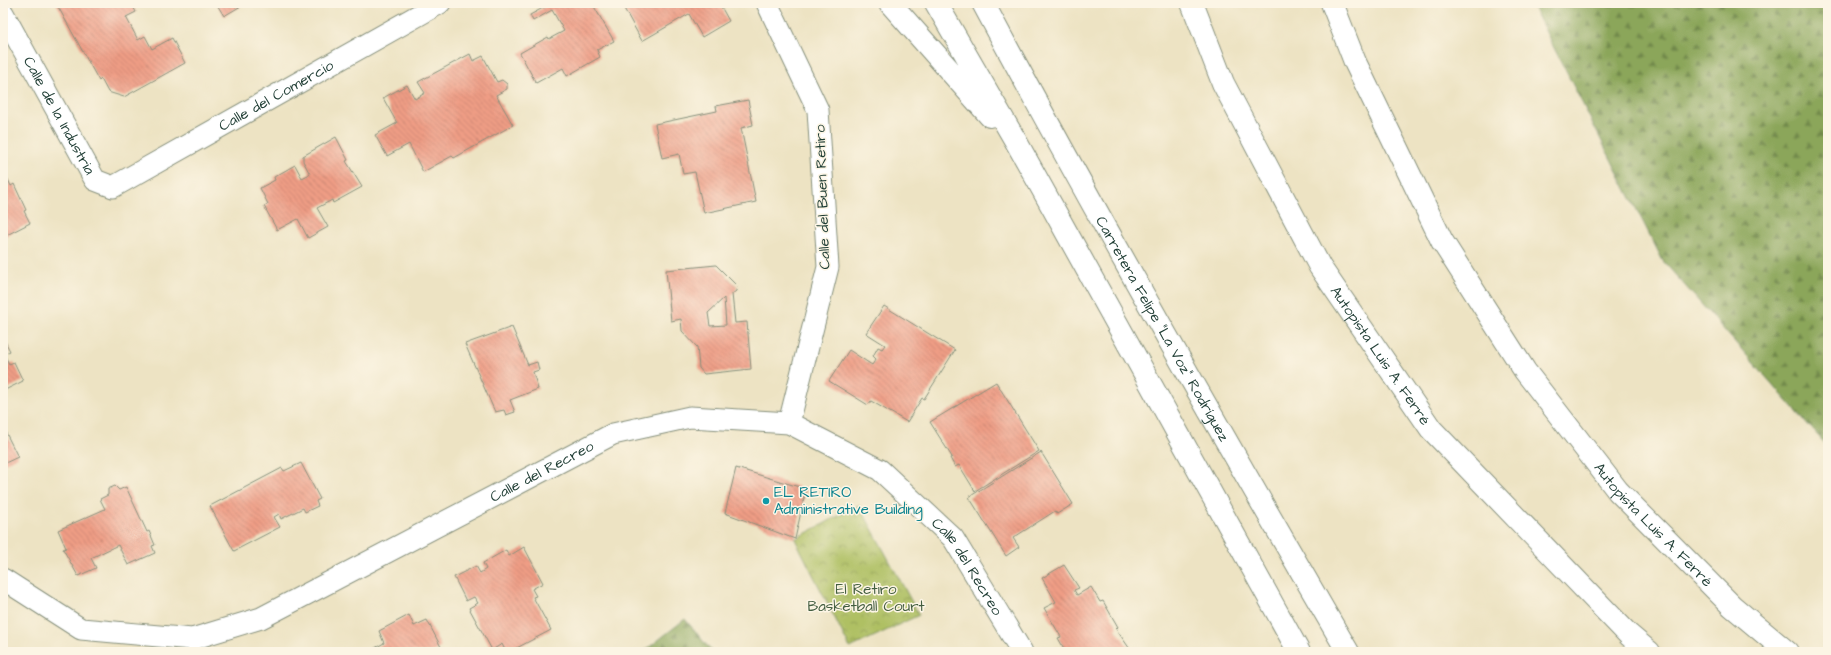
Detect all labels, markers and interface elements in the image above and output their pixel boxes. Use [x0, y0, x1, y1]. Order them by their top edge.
street label: Calle de la Industria [18, 53, 100, 179]
street label: Calle del Comercio [215, 55, 338, 136]
street label: Calle del Buen Retiro [809, 124, 836, 270]
street label: Carretera Felipe "La Voz" Rodríguez [1090, 213, 1235, 446]
street label: Autopista Luis A. Ferré [1325, 282, 1435, 429]
street label: Calle del Recreo [486, 436, 598, 508]
street label: Autopista Luis A. Ferré [1589, 458, 1717, 592]
place label: EL RETIRO Administrative Building [774, 482, 923, 521]
marker: EL RETIRO Administrative Building [761, 496, 771, 506]
street label: Calle del Recreo [927, 513, 1008, 620]
park label: El Retiro Basketball Court [807, 579, 925, 617]

